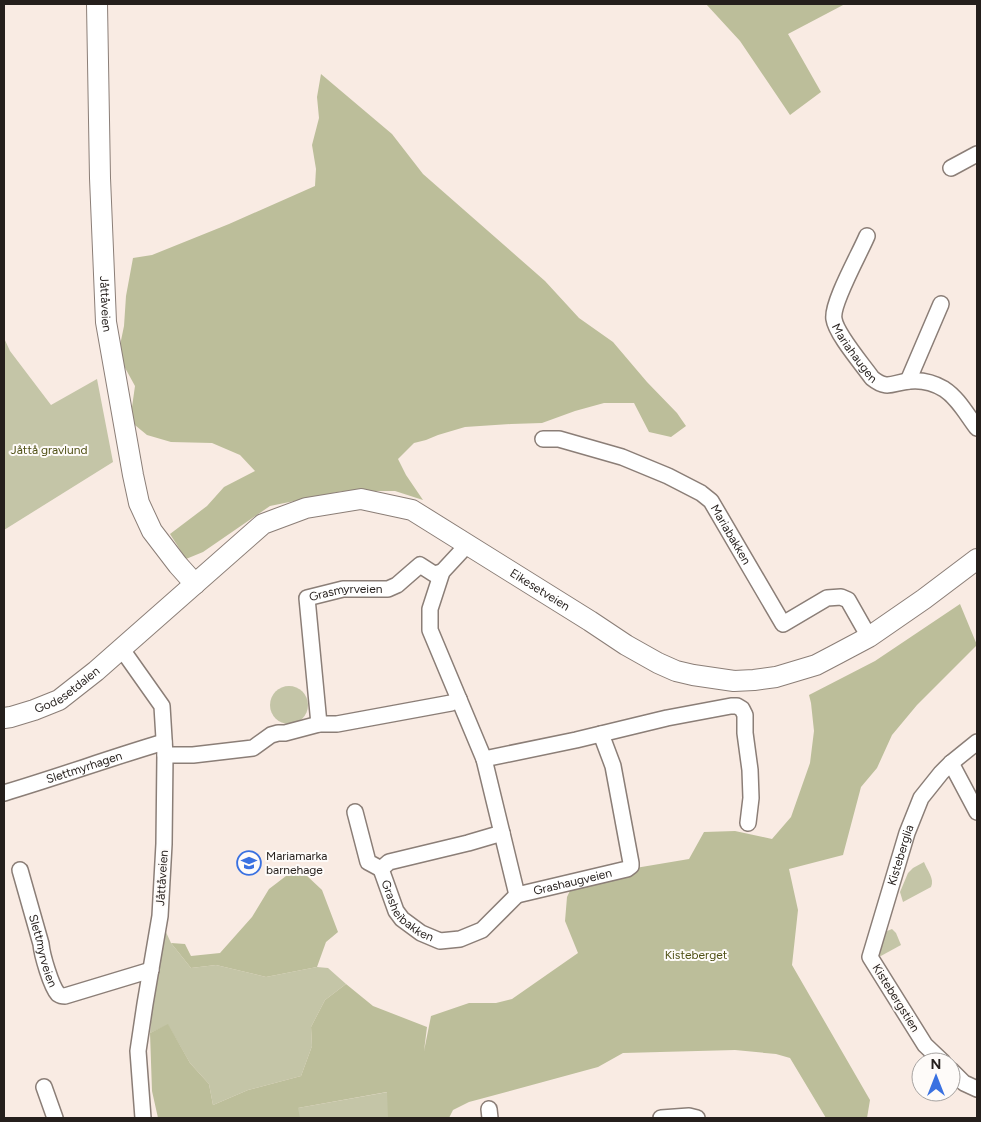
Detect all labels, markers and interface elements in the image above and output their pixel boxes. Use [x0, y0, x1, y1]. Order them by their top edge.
street label: Jåttåveien [97, 276, 115, 333]
street label: Mariahaugen [829, 321, 880, 386]
park label: Jåttå gravlund [11, 443, 87, 457]
street label: Mariabakken [708, 502, 754, 567]
street label: Eikesetveien [507, 566, 573, 614]
street label: Grasmyrveien [308, 582, 383, 604]
street label: Godesetdalen [32, 664, 103, 716]
street label: Slettmyrhagen [44, 748, 124, 786]
street label: Kisteberglia [885, 822, 917, 887]
street label: Jåttåveien [153, 849, 171, 906]
place label: Mariamarka barnehage [266, 849, 327, 877]
school or university icon: Mariamarka barnehage [236, 850, 262, 876]
street label: Grashaugveien [532, 866, 614, 898]
street label: Grasheibakken [379, 878, 436, 945]
street label: Slettmyrveien [26, 913, 60, 990]
park label: Kisteberget [665, 948, 728, 962]
street label: Kistebergstien [870, 961, 923, 1035]
north arrow [911, 1052, 961, 1102]
text: N [931, 1056, 941, 1073]

